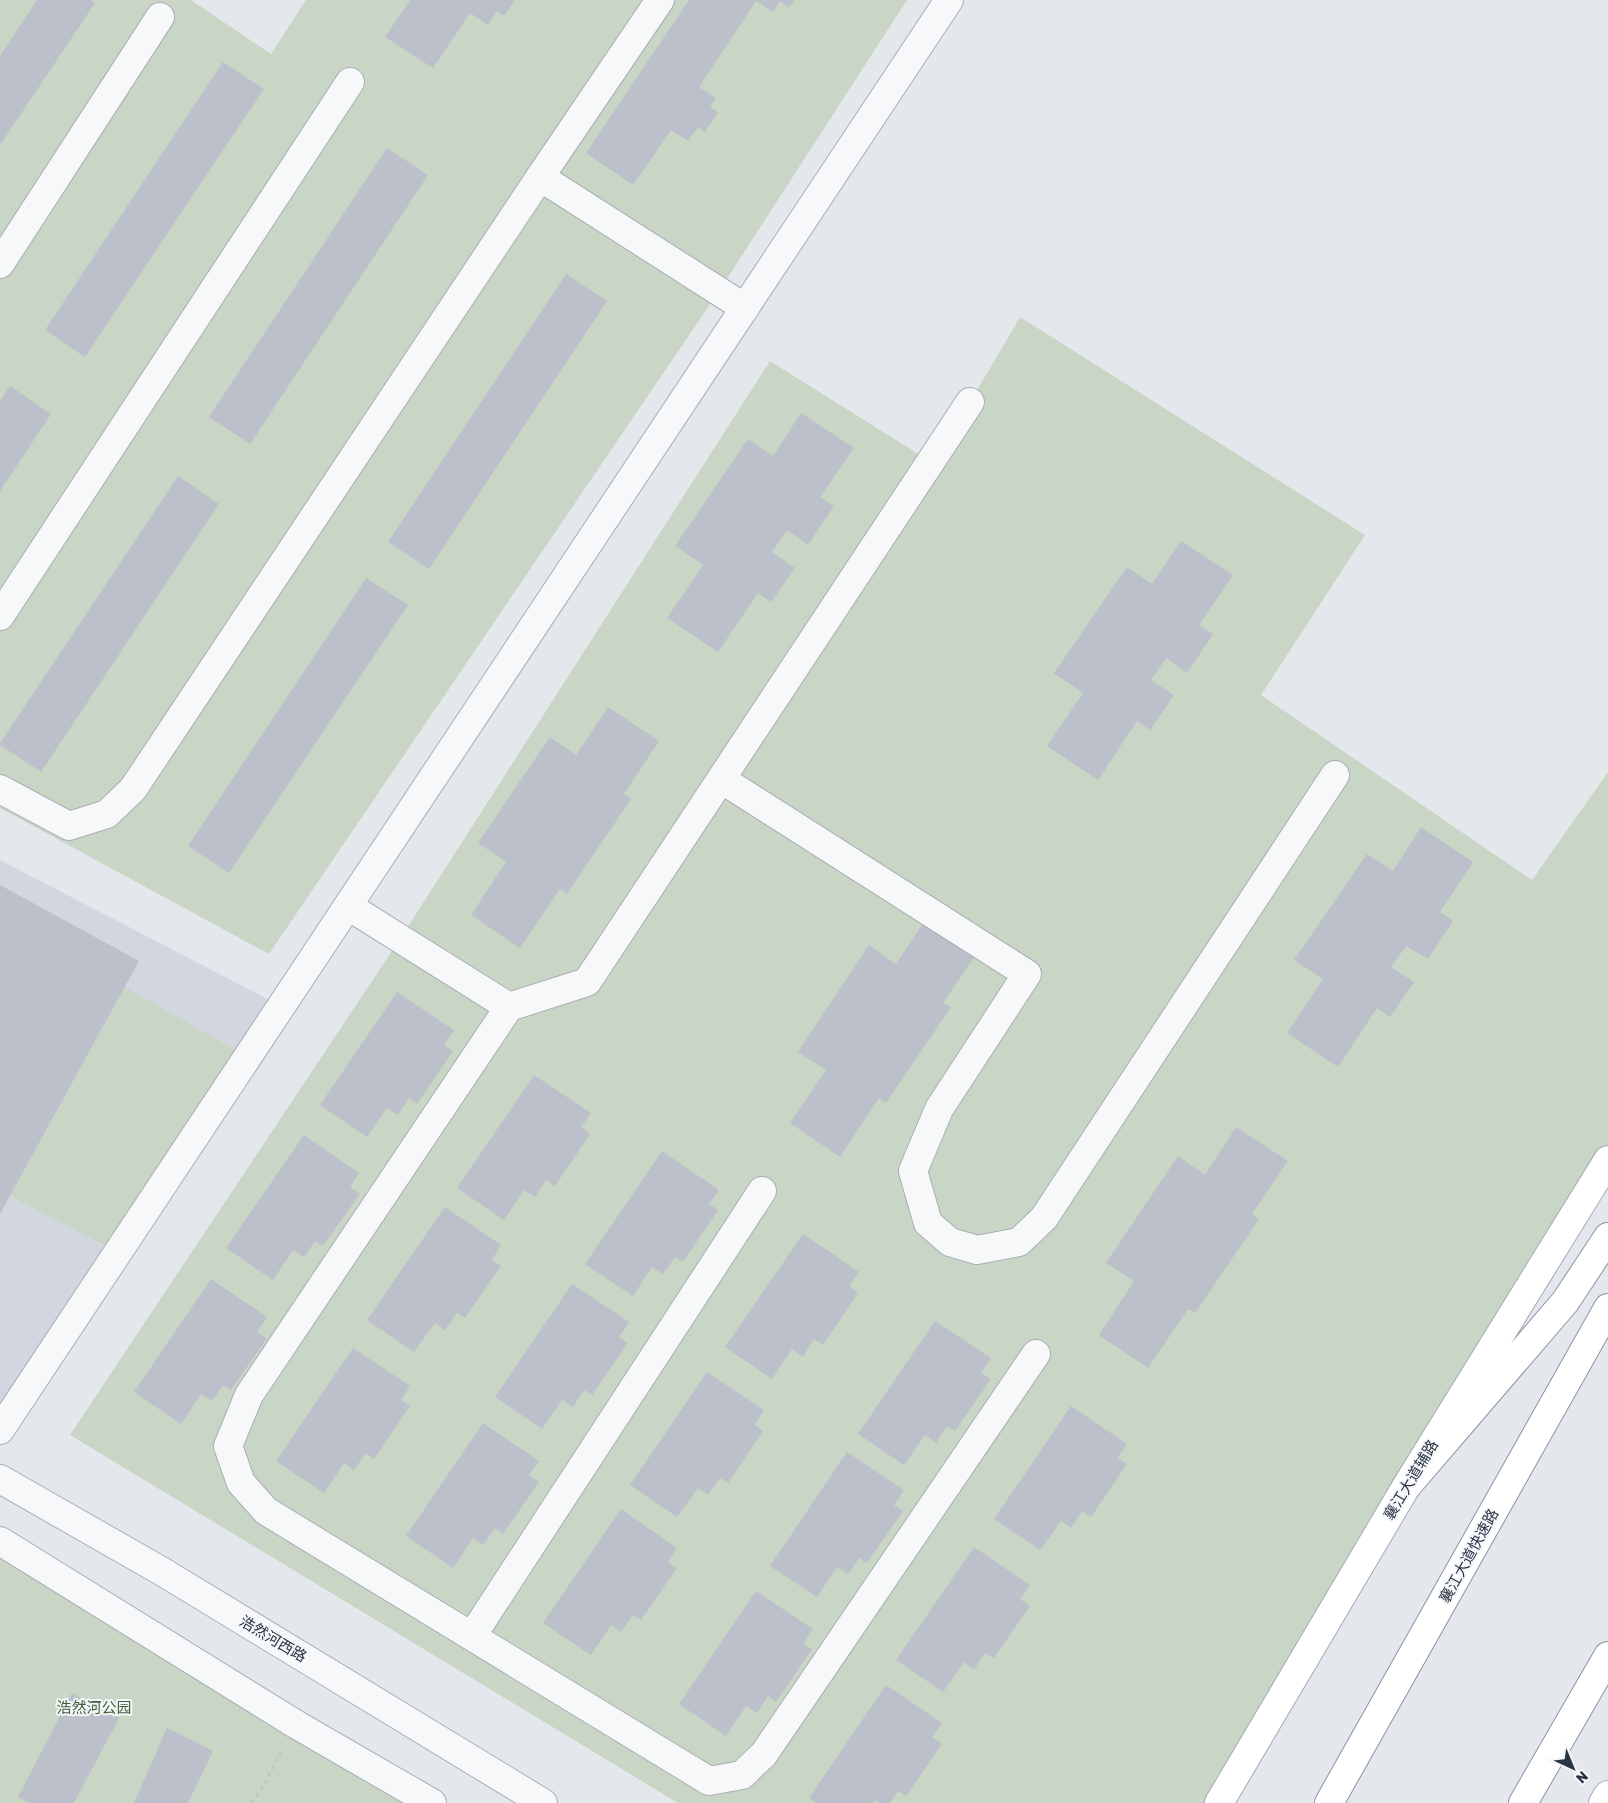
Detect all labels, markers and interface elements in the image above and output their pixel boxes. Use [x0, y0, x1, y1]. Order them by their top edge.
street label: 襄江大道辅路 [1380, 1437, 1442, 1523]
street label: 襄江大道快速路 [1436, 1506, 1502, 1606]
street label: 浩然河西路 [236, 1612, 310, 1666]
park label: 浩然河公园 [56, 1699, 132, 1717]
north arrow [1548, 1743, 1598, 1793]
text: N [1572, 1767, 1591, 1787]

